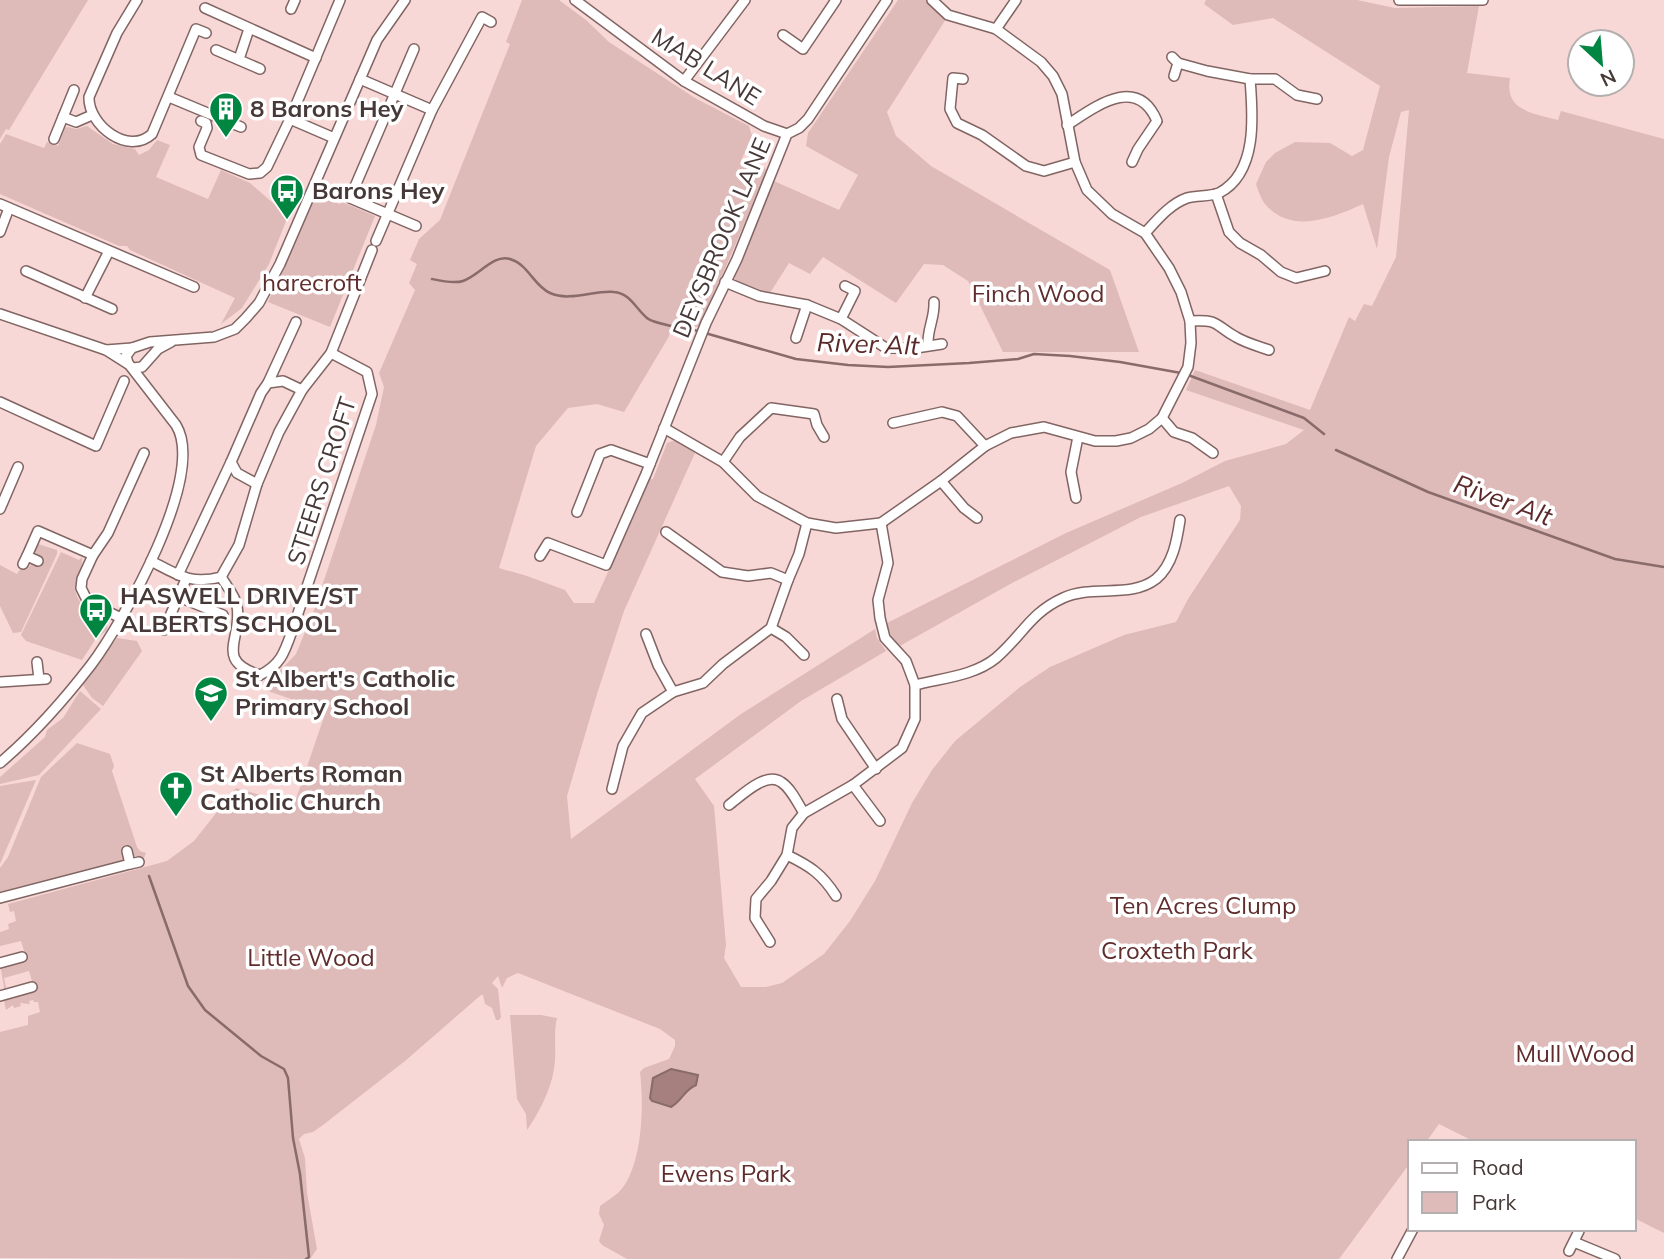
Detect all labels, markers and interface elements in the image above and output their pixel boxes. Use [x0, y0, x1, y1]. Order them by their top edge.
street label: MAB LANE [646, 21, 767, 111]
north arrow [1566, 28, 1636, 98]
text: N [1597, 64, 1620, 92]
building icon: 8 Barons Hey [207, 90, 245, 139]
place label: 8 Barons Hey [250, 93, 404, 123]
street label: DEYSBROOK LANE [665, 133, 777, 342]
bus stop icon: Barons Hey [268, 172, 306, 221]
place label: Barons Hey [312, 175, 445, 205]
park label: harecroft [262, 267, 362, 297]
park label: Finch Wood [972, 278, 1104, 308]
water label: River Alt [816, 325, 921, 362]
street label: STEERS CROFT [280, 393, 362, 568]
water label: River Alt [1449, 466, 1558, 533]
place label: HASWELL DRIVE/ST ALBERTS SCHOOL [120, 580, 358, 638]
bus stop icon: HASWELL DRIVE/ST ALBERTS SCHOOL [77, 591, 115, 640]
place label: St Albert's Catholic Primary School [235, 663, 455, 721]
school or university icon: St Albert's Catholic Primary School [192, 674, 230, 723]
place label: St Alberts Roman Catholic Church [200, 758, 403, 816]
church icon: St Alberts Roman Catholic Church [157, 769, 195, 818]
park label: Ten Acres Clump [1110, 890, 1296, 920]
park label: Croxteth Park [1101, 935, 1254, 965]
park label: Little Wood [247, 942, 375, 972]
park label: Mull Wood [1515, 1038, 1635, 1068]
legend [1408, 1140, 1636, 1231]
text: Road [1472, 1154, 1523, 1180]
park label: Ewens Park [661, 1158, 792, 1188]
text: Park [1472, 1189, 1516, 1215]

